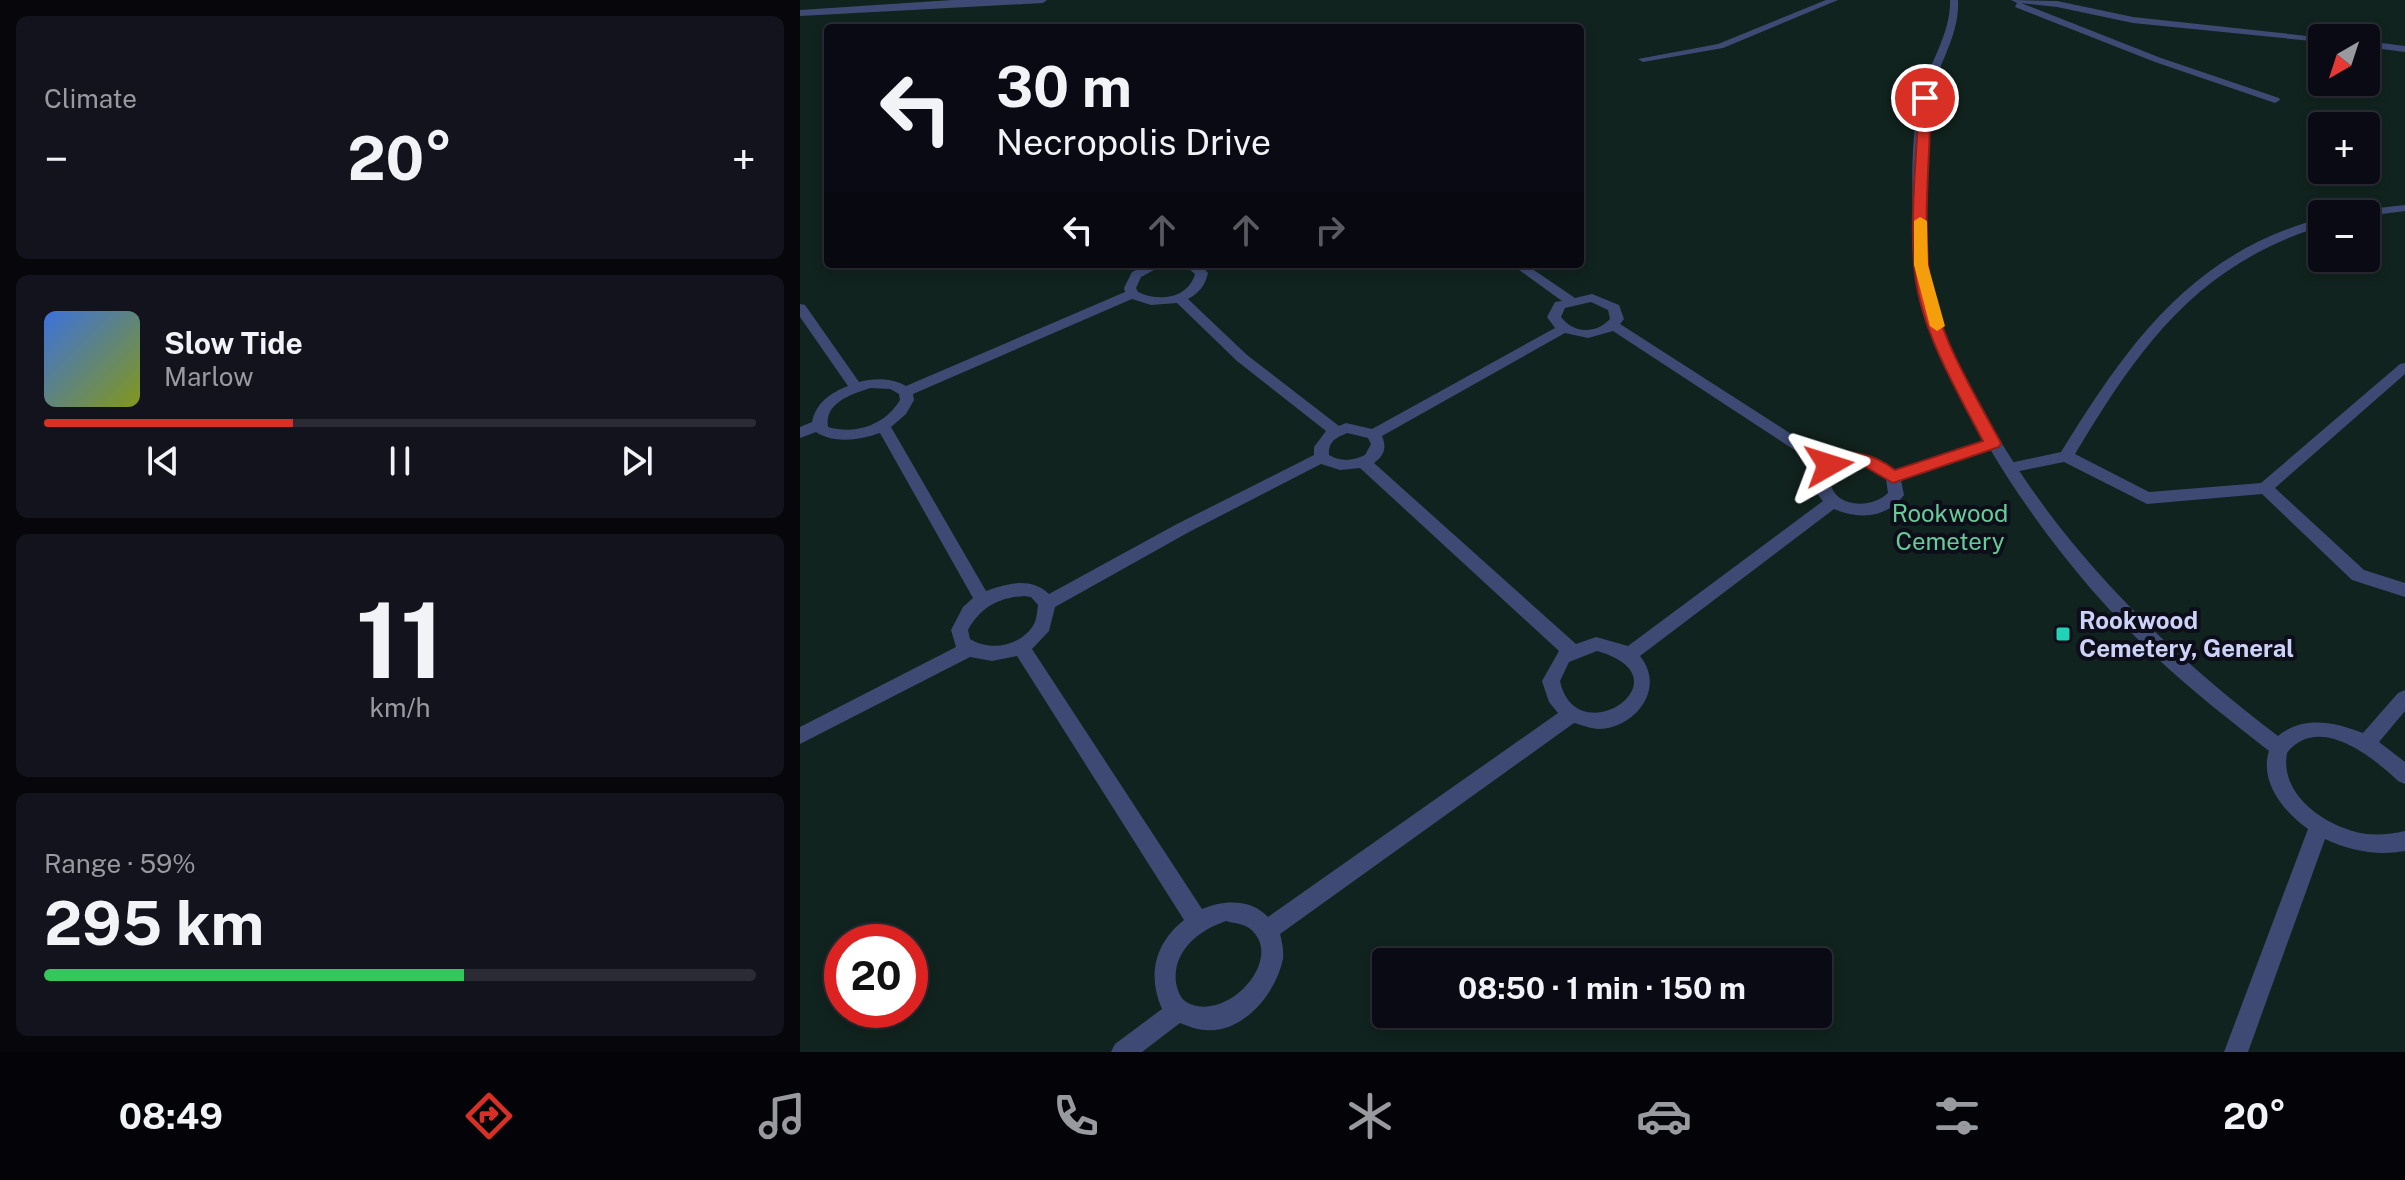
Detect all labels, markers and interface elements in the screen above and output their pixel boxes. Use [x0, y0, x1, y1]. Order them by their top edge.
north arrow [2308, 24, 2380, 96]
map controls [2308, 24, 2380, 272]
text: 30 m [996, 54, 1132, 120]
icon: left [864, 56, 968, 160]
pin [1891, 64, 1959, 132]
icon: arrive [1903, 76, 1947, 120]
text: Climate [44, 83, 137, 114]
button: + [2308, 112, 2380, 184]
text: Necropolis Drive [996, 121, 1271, 163]
text: 20° [347, 123, 453, 194]
text: − [44, 133, 68, 185]
text: + [732, 133, 756, 185]
button: − [2308, 200, 2380, 272]
icon: left [1056, 208, 1100, 252]
icon: ahead [1140, 208, 1184, 252]
icon: ahead [1224, 208, 1268, 252]
icon: right [1308, 208, 1352, 252]
text: Slow Tide [164, 325, 303, 361]
text: Marlow [164, 361, 254, 392]
position arrow [1787, 423, 1871, 507]
icon: previous [141, 439, 185, 483]
icon: pause [378, 439, 422, 483]
icon: next [615, 439, 659, 483]
park label: Rookwood Cemetery [1892, 499, 2008, 555]
text: 11 [355, 579, 445, 701]
place label: Rookwood Cemetery, General [2079, 606, 2294, 662]
marker: Rookwood Cemetery, General [2054, 625, 2072, 643]
text: km/h [369, 692, 431, 723]
text: Range · 59% [44, 848, 196, 879]
text: 295 km [44, 888, 264, 959]
speed limit sign: 20 [824, 924, 928, 1028]
text: 08:50 · 1 min · 150 m [1458, 970, 1746, 1006]
icon: directions [461, 1088, 517, 1144]
icon: music [754, 1088, 810, 1144]
icon: phone [1048, 1088, 1104, 1144]
icon: climate [1342, 1088, 1398, 1144]
icon: car [1636, 1088, 1692, 1144]
icon: filters [1929, 1088, 1985, 1144]
text: 08:49 [119, 1095, 223, 1137]
text: 20° [2223, 1095, 2286, 1137]

